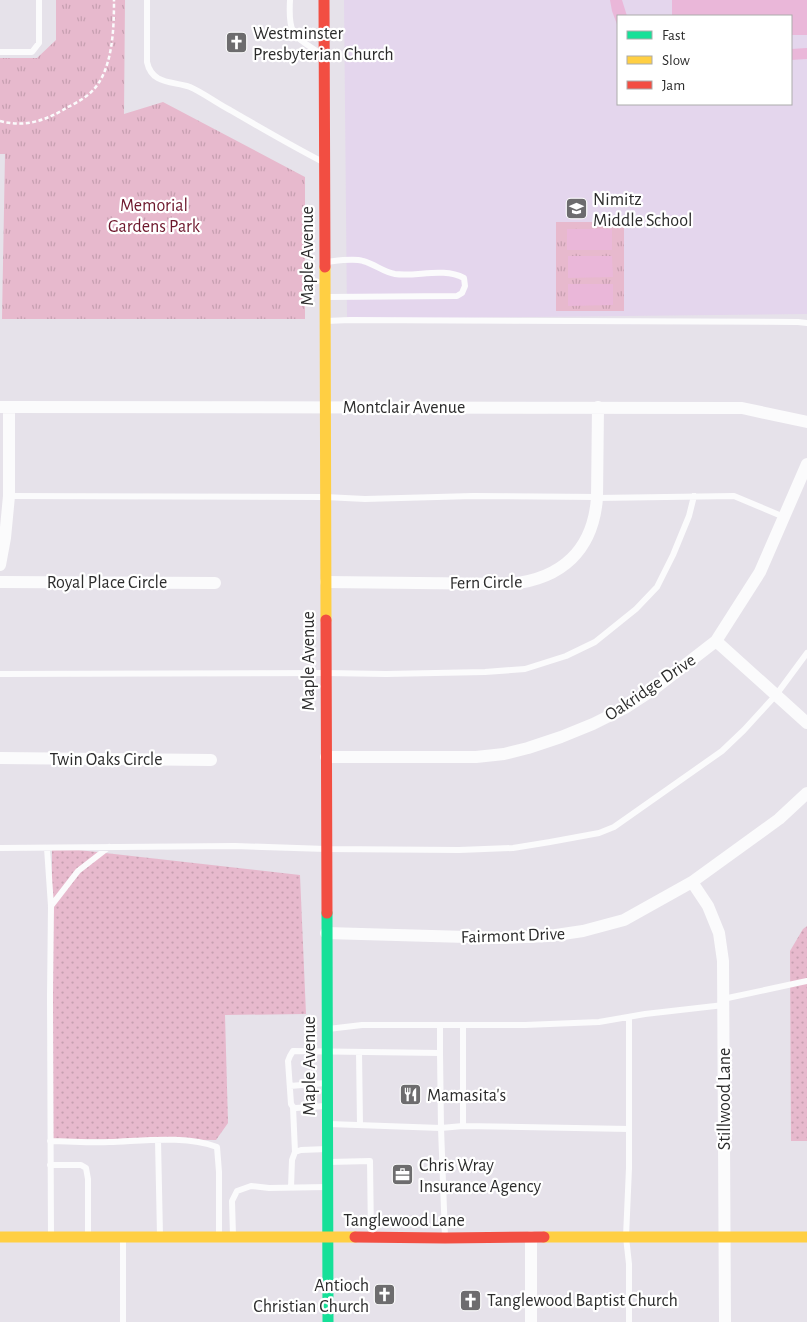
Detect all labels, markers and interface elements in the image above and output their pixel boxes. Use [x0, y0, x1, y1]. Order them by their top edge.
legend [617, 15, 792, 105]
place label: Westminster Presbyterian Church [253, 25, 394, 64]
text: Fast [662, 28, 686, 43]
church icon: Westminster Presbyterian Church [225, 31, 249, 55]
text: Slow [662, 53, 690, 68]
text: Jam [662, 78, 685, 93]
place label: Nimitz Middle School [593, 191, 692, 230]
park label: Memorial Gardens Park [108, 197, 201, 236]
school or university icon: Nimitz Middle School [565, 197, 589, 221]
street label: Maple Avenue [299, 206, 317, 306]
street label: Montclair Avenue [343, 399, 465, 417]
street label: Fern Circle [449, 573, 523, 593]
street label: Royal Place Circle [47, 574, 167, 592]
street label: Maple Avenue [300, 611, 318, 711]
street label: Oakridge Drive [602, 651, 699, 725]
street label: Twin Oaks Circle [49, 751, 163, 769]
street label: Fairmont Drive [461, 925, 565, 947]
street label: Maple Avenue [301, 1016, 319, 1116]
street label: Stillwood Lane [716, 1048, 734, 1150]
restaurant icon: Mamasita's [399, 1083, 423, 1107]
place label: Mamasita's [427, 1087, 506, 1105]
place label: Chris Wray Insurance Agency [419, 1157, 542, 1196]
office icon: Chris Wray Insurance Agency [391, 1163, 415, 1187]
street label: Tanglewood Lane [343, 1212, 465, 1230]
place label: Antioch Christian Church [253, 1277, 369, 1316]
church icon: Antioch Christian Church [373, 1283, 397, 1307]
church icon: Tanglewood Baptist Church [459, 1288, 483, 1312]
place label: Tanglewood Baptist Church [487, 1292, 678, 1310]

